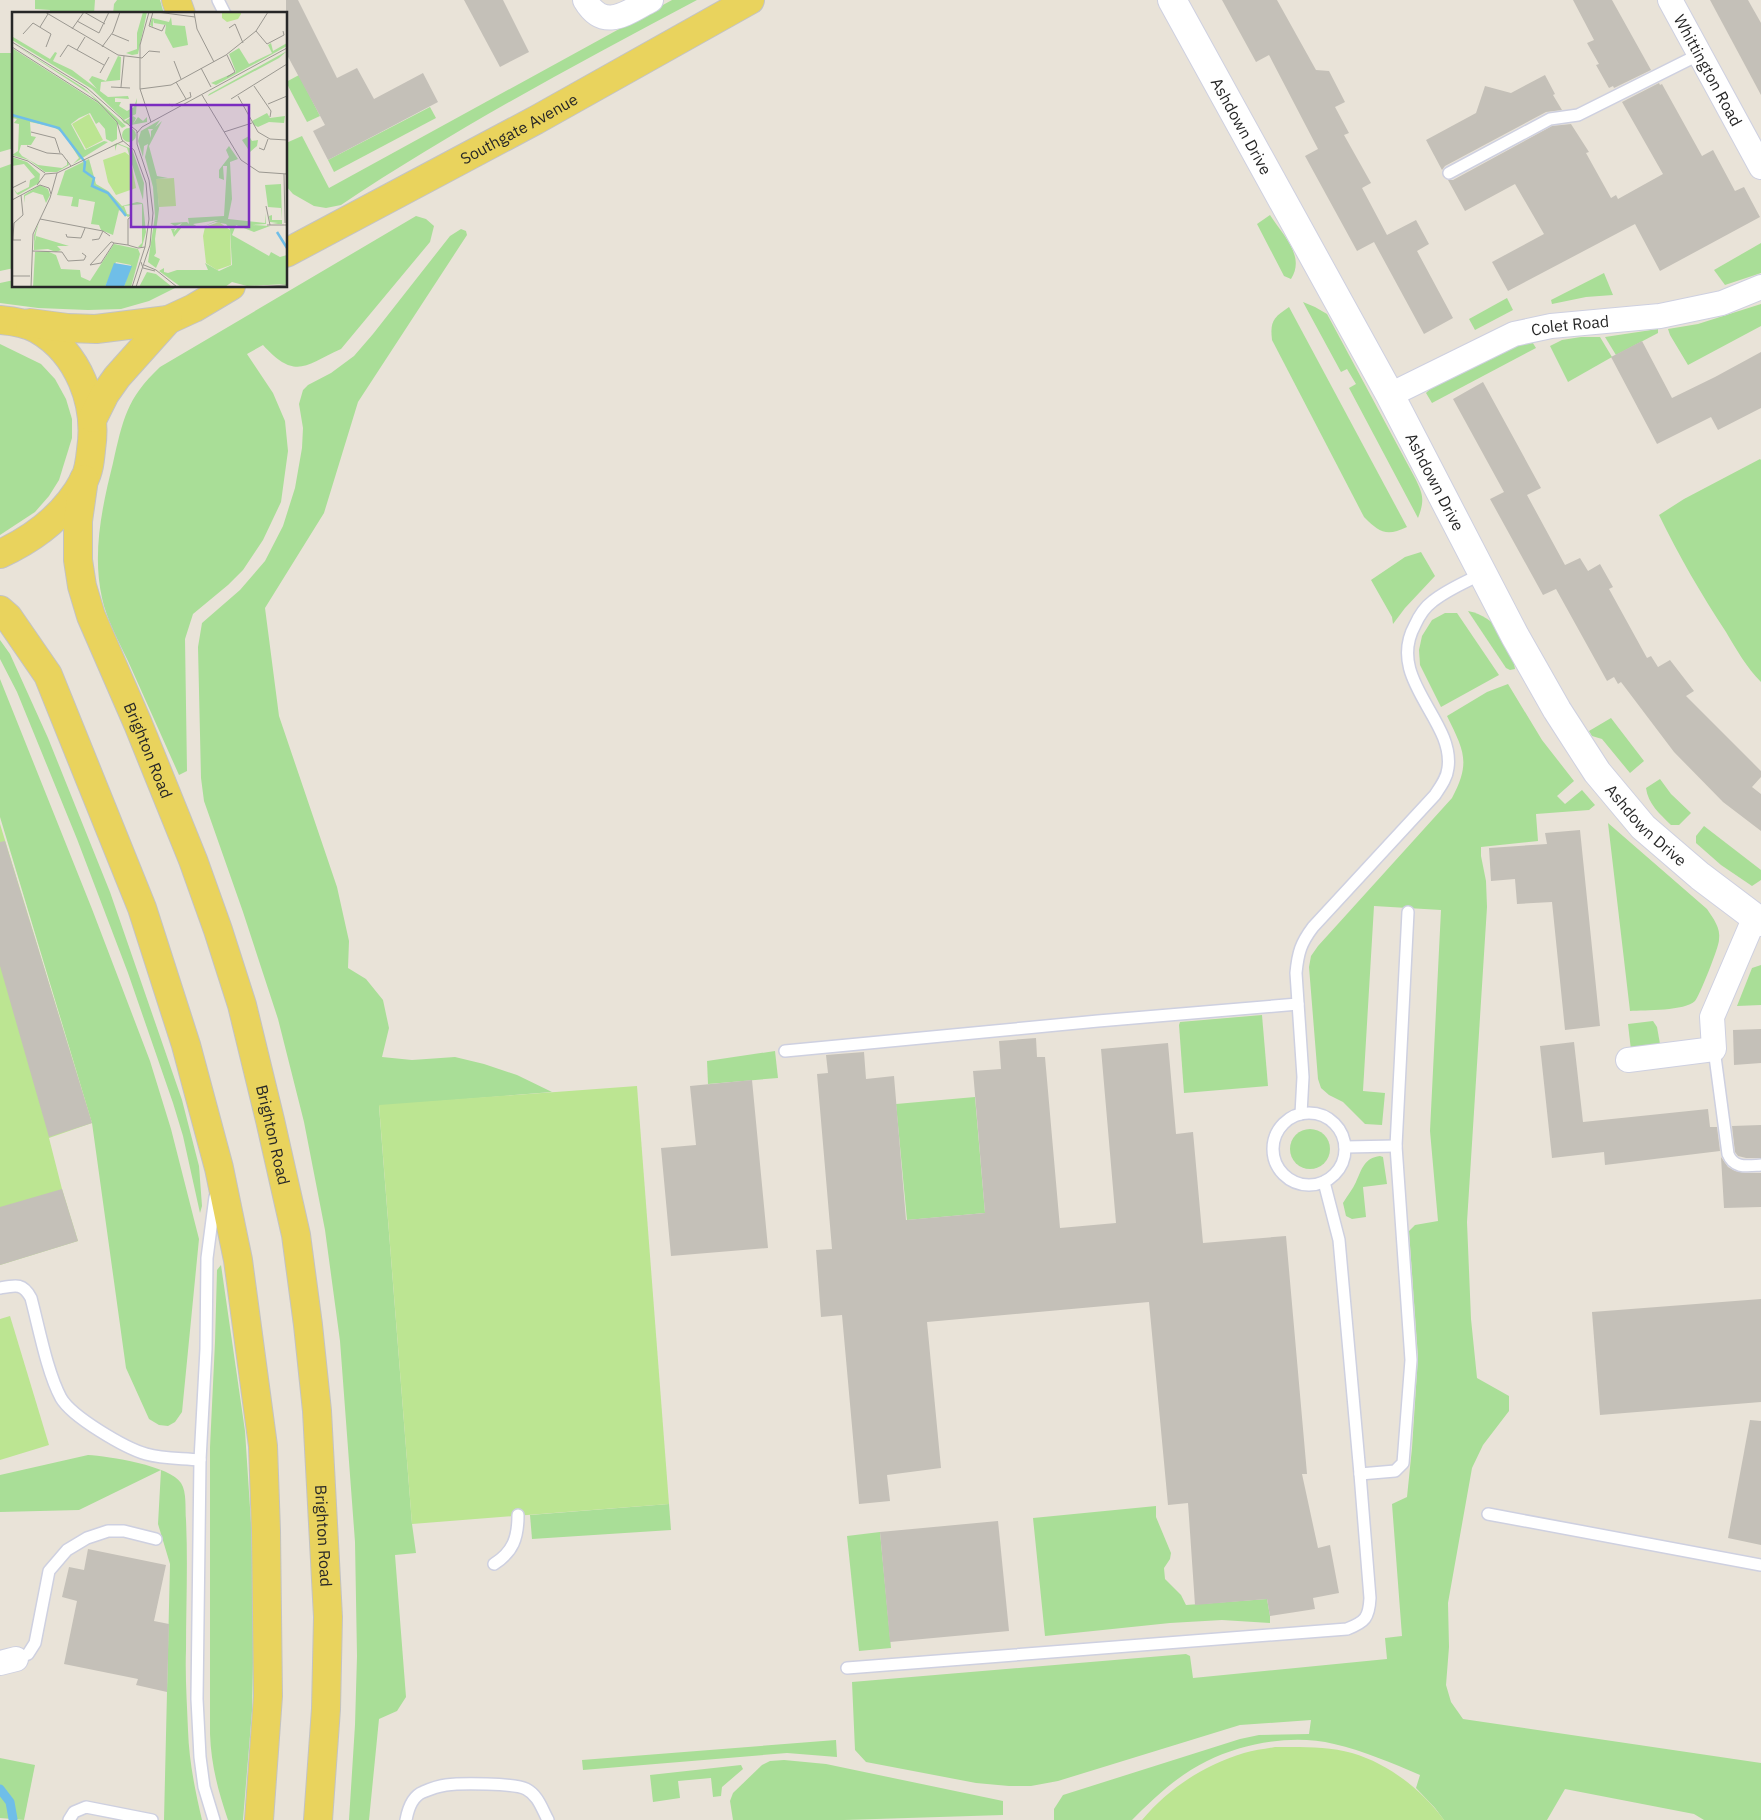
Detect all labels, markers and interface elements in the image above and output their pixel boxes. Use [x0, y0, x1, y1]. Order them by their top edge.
street label: Whittington Road [1670, 11, 1747, 130]
inset map [12, 12, 288, 288]
street label: Ashdown Drive [1207, 74, 1276, 178]
street label: Southgate Avenue [457, 89, 581, 169]
street label: Colet Road [1529, 311, 1610, 340]
street label: Ashdown Drive [1401, 429, 1469, 534]
street label: Brighton Road [120, 699, 177, 801]
street label: Ashdown Drive [1601, 780, 1691, 870]
street label: Brighton Road [252, 1083, 294, 1187]
street label: Brighton Road [311, 1484, 336, 1587]

